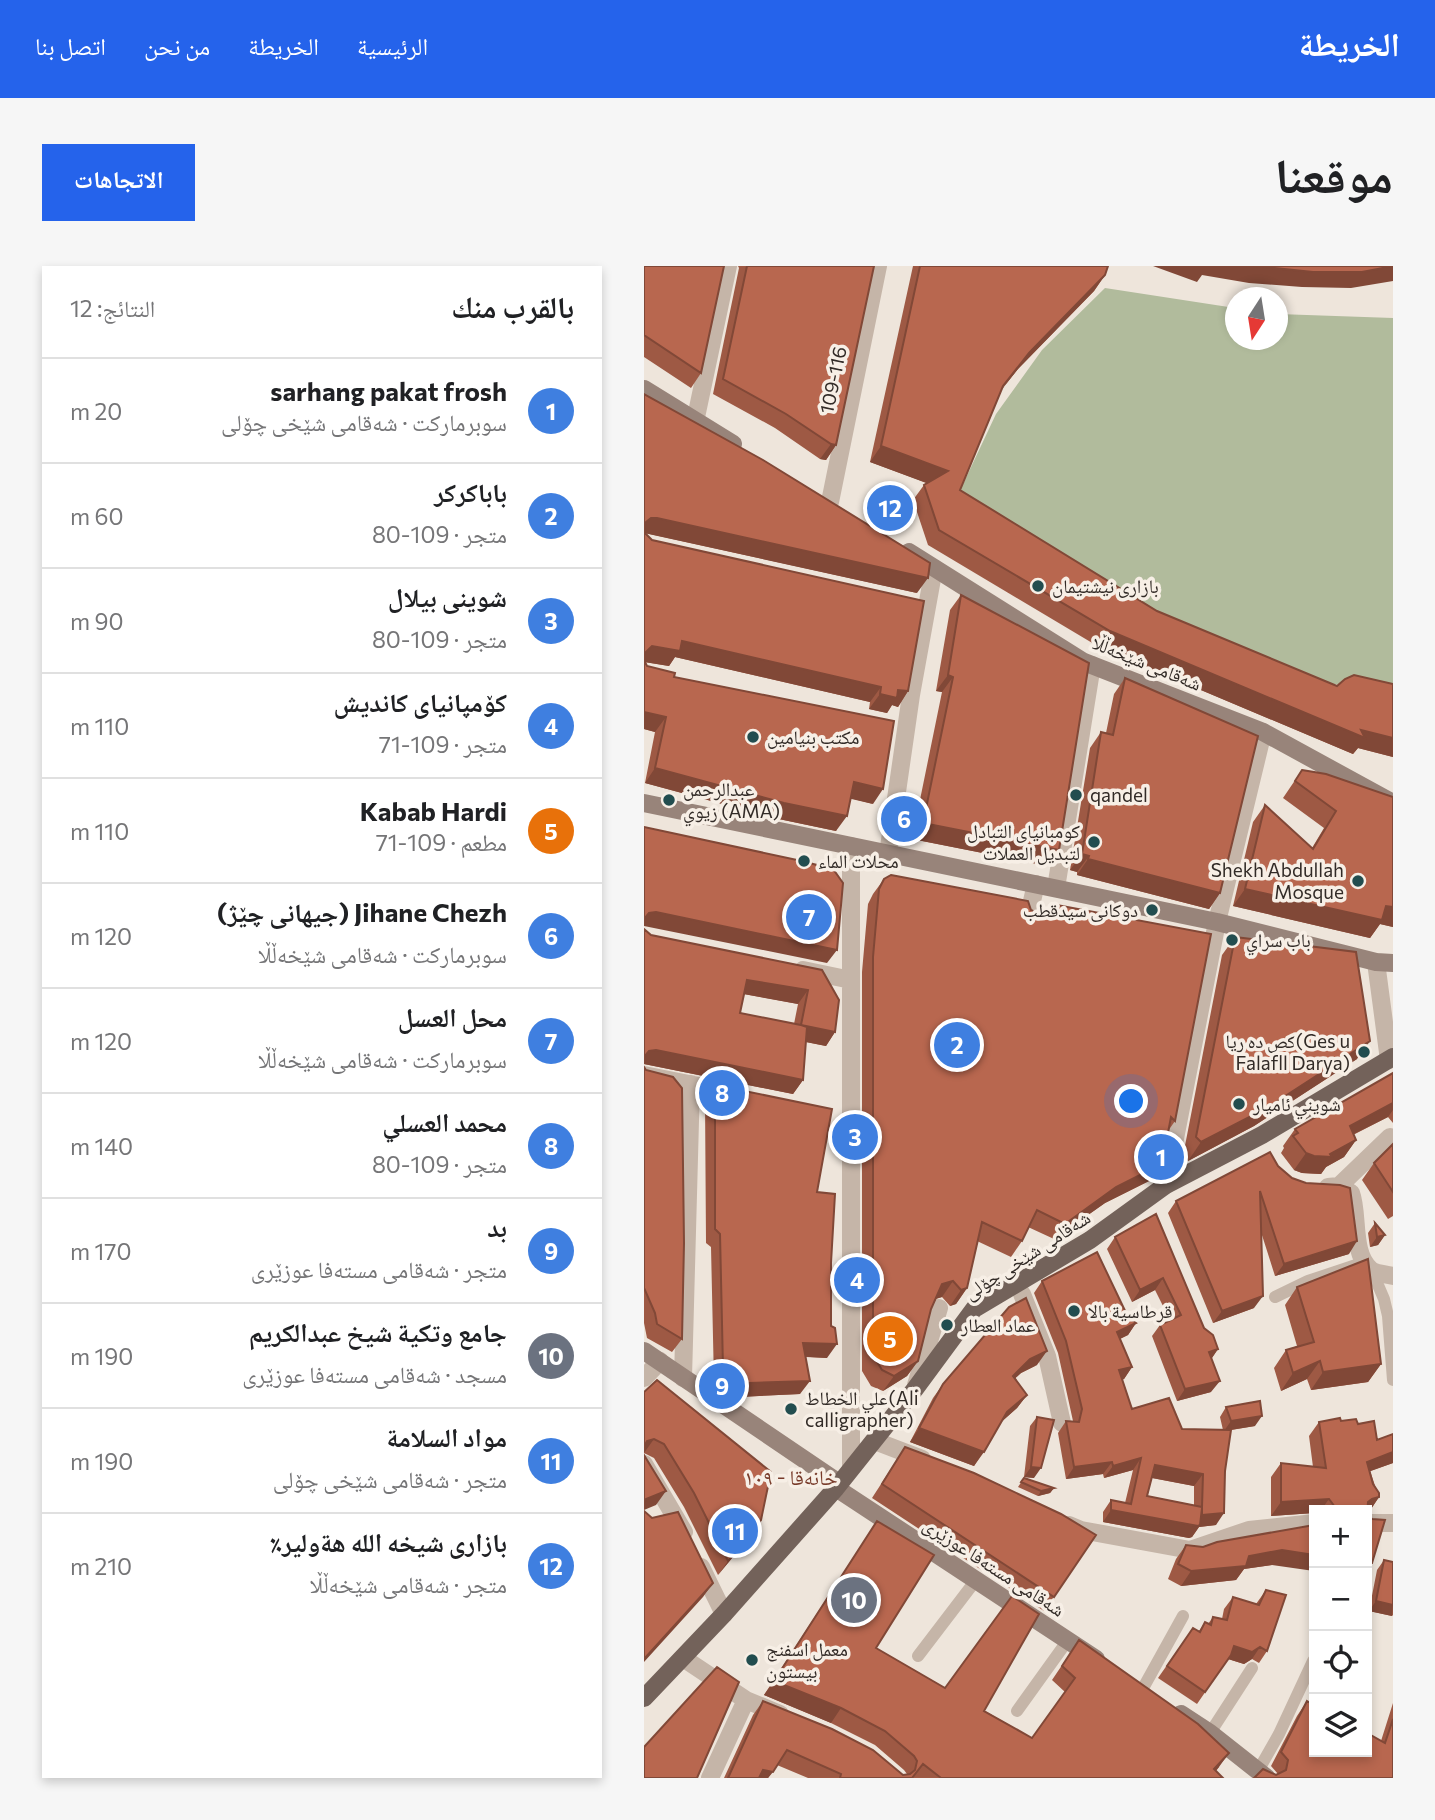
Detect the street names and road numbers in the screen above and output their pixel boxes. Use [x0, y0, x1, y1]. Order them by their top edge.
street label: 109-116 [814, 344, 851, 415]
street label: شەقامی شێخەڵڵا [1089, 630, 1205, 696]
street label: شەقامی شێخی چۆلی [959, 1205, 1095, 1305]
street label: شەقامی مستەفا عوزێری [919, 1512, 1069, 1622]

